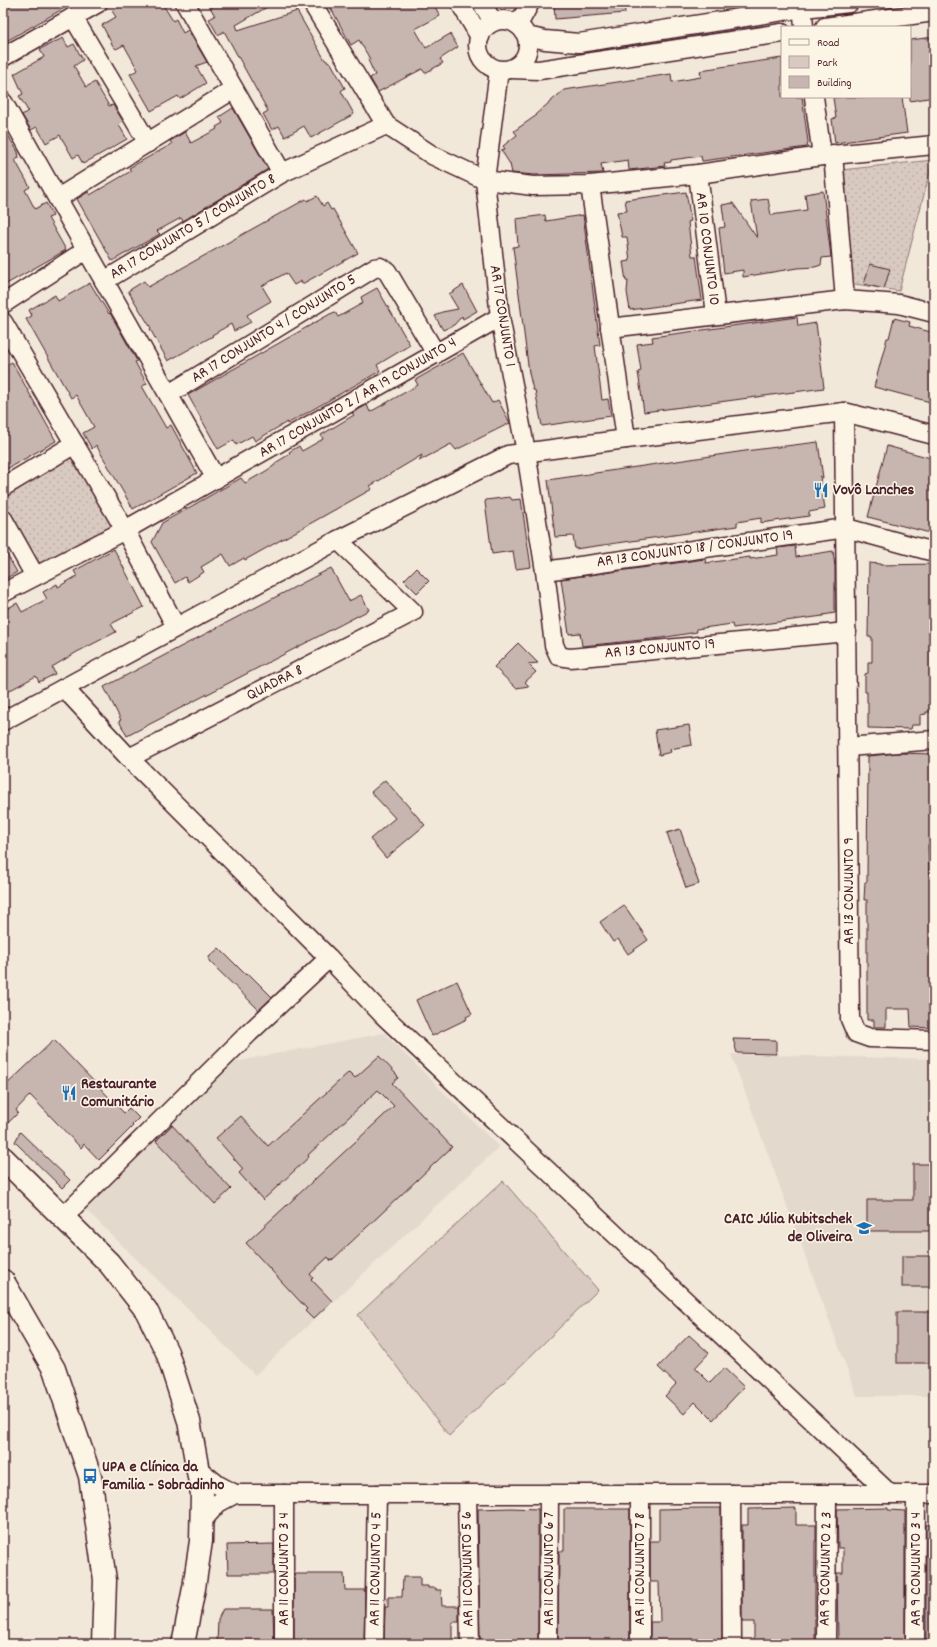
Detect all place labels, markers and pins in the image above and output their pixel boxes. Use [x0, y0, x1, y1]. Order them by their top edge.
place label: Vovô Lanches [833, 479, 915, 502]
restaurant icon: Vovô Lanches [812, 481, 830, 499]
place label: Restaurante Comunitário [81, 1073, 157, 1114]
restaurant icon: Restaurante Comunitário [60, 1084, 78, 1102]
place label: CAIC Júlia Kubitschek de Oliveira [724, 1208, 853, 1249]
school or university icon: CAIC Júlia Kubitschek de Oliveira [855, 1219, 873, 1237]
place label: UPA e Clínica da Familia - Sobradinho [102, 1456, 224, 1497]
bus stop icon: UPA e Clínica da Familia - Sobradinho [81, 1467, 99, 1485]

